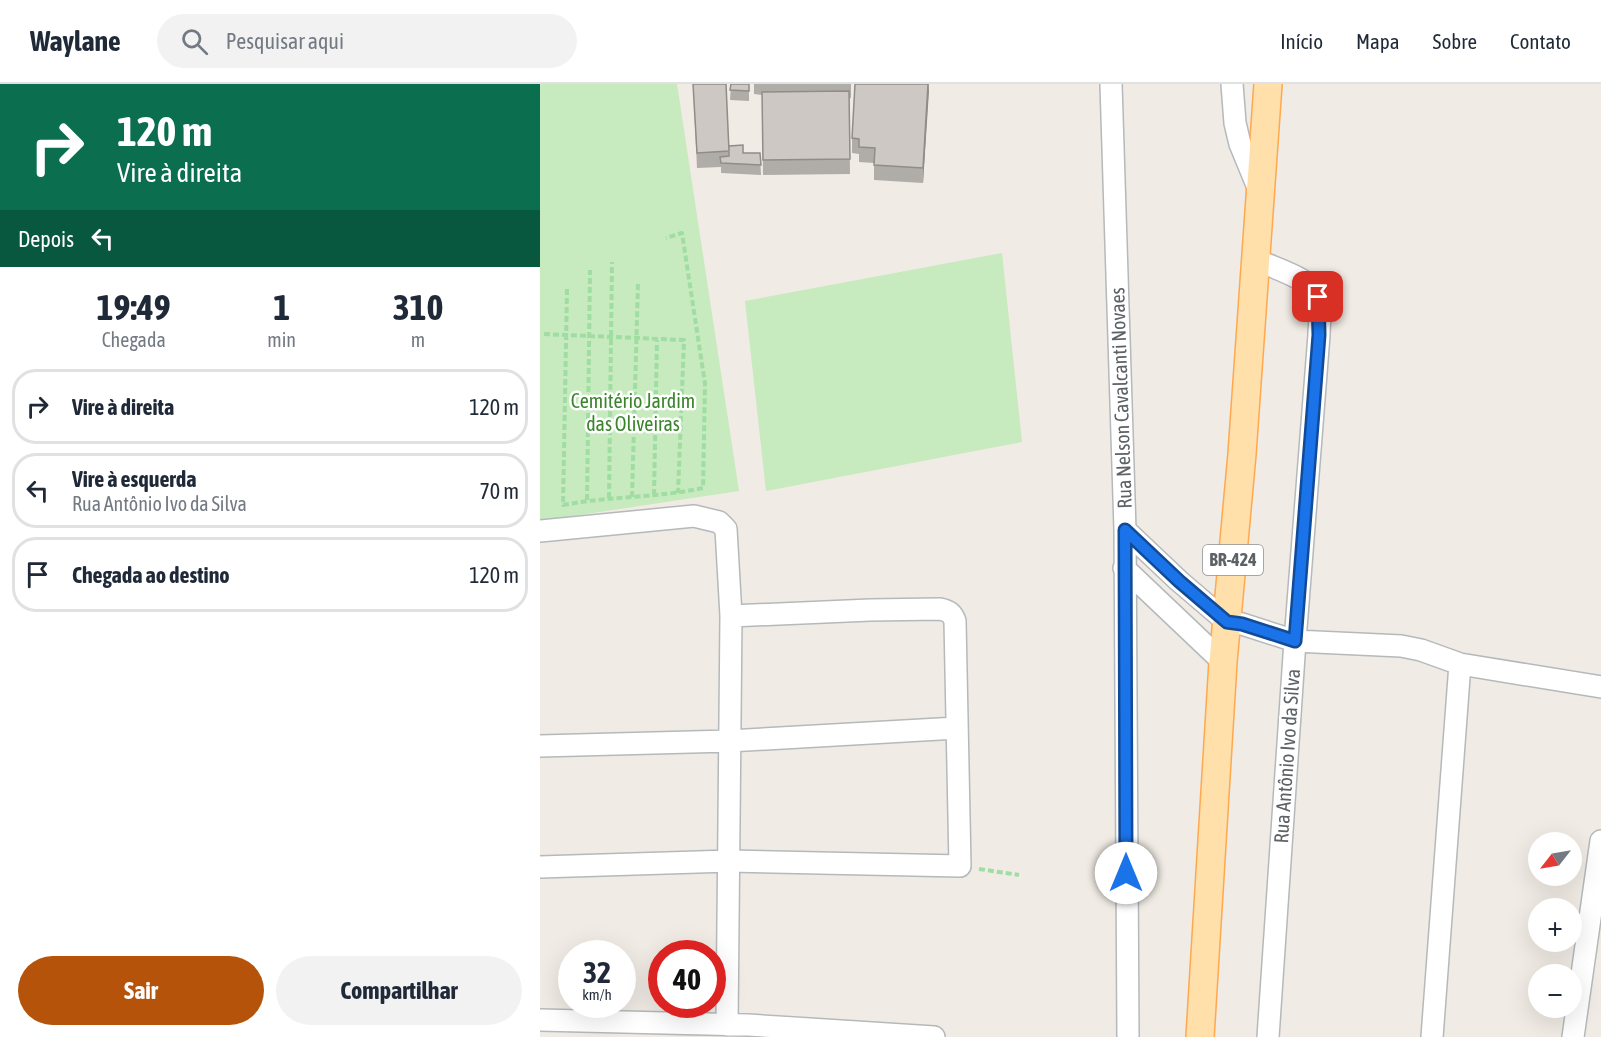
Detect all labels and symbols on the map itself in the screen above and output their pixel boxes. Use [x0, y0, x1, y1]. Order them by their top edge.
pin [1292, 271, 1343, 322]
street label: Rua Nelson Cavalcanti Novaes [1105, 287, 1136, 509]
park label: Cemitério Jardim das Oliveiras [571, 389, 695, 435]
road number: BR-424 [1203, 545, 1263, 575]
street label: Rua Antônio Ivo da Silva [1269, 668, 1304, 844]
north arrow [1528, 832, 1582, 886]
position arrow [1094, 841, 1158, 905]
speed limit sign: 40 [648, 940, 726, 1018]

